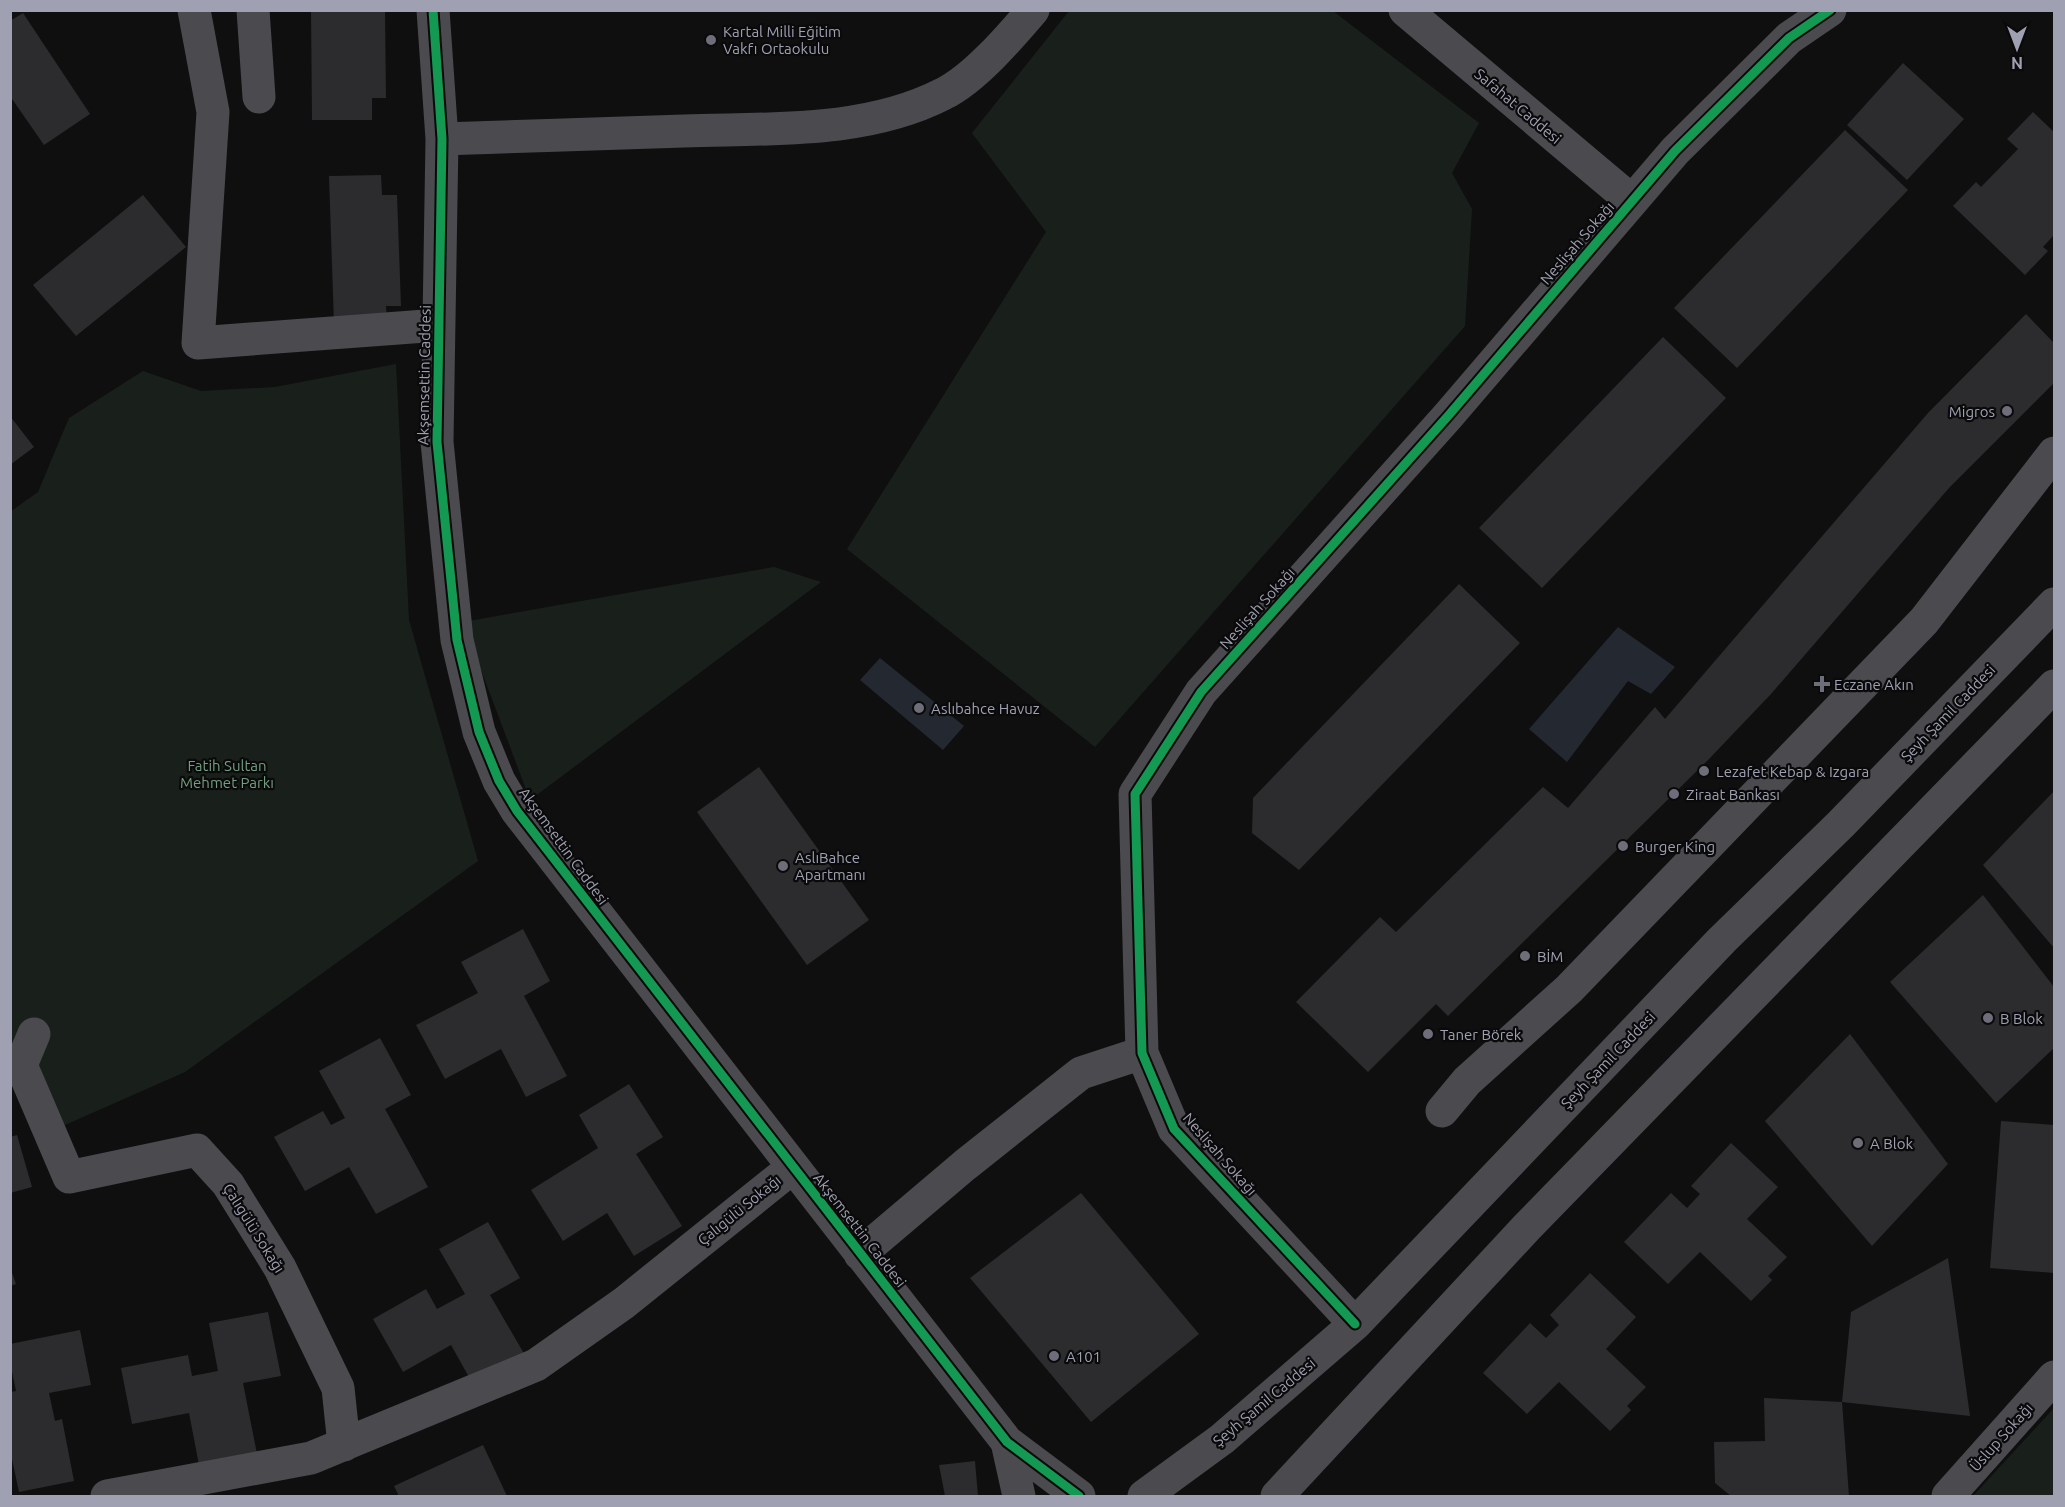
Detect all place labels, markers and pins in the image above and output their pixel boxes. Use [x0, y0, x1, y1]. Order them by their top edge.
place label: Kartal Milli Eğitim Vakfı Ortaokulu [723, 23, 841, 57]
marker: Kartal Milli Eğitim Vakfı Ortaokulu [704, 33, 718, 47]
place label: Migros [1949, 403, 1995, 420]
marker: Migros [2000, 404, 2014, 418]
place label: Eczane Akın [1834, 676, 1914, 693]
marker: Eczane Akın [1815, 677, 1829, 691]
place label: Aslıbahce Havuz [931, 700, 1040, 717]
marker: Aslıbahce Havuz [912, 701, 926, 715]
place label: Lezafet Kebap & Izgara [1716, 763, 1869, 780]
marker: Lezafet Kebap & Izgara [1697, 764, 1711, 778]
place label: Ziraat Bankası [1686, 786, 1780, 803]
marker: Ziraat Bankası [1667, 787, 1681, 801]
place label: Burger King [1635, 838, 1715, 855]
marker: Burger King [1616, 839, 1630, 853]
place label: AslıBahce Apartmanı [795, 849, 866, 883]
marker: AslıBahce Apartmanı [776, 859, 790, 873]
place label: BİM [1537, 948, 1563, 965]
marker: BİM [1518, 949, 1532, 963]
place label: B Blok [2000, 1010, 2043, 1027]
marker: B Blok [1981, 1011, 1995, 1025]
place label: Taner Börek [1440, 1026, 1522, 1043]
marker: Taner Börek [1421, 1027, 1435, 1041]
place label: A Blok [1870, 1135, 1913, 1152]
marker: A Blok [1851, 1136, 1865, 1150]
place label: A101 [1066, 1348, 1101, 1365]
marker: A101 [1047, 1349, 1061, 1363]

